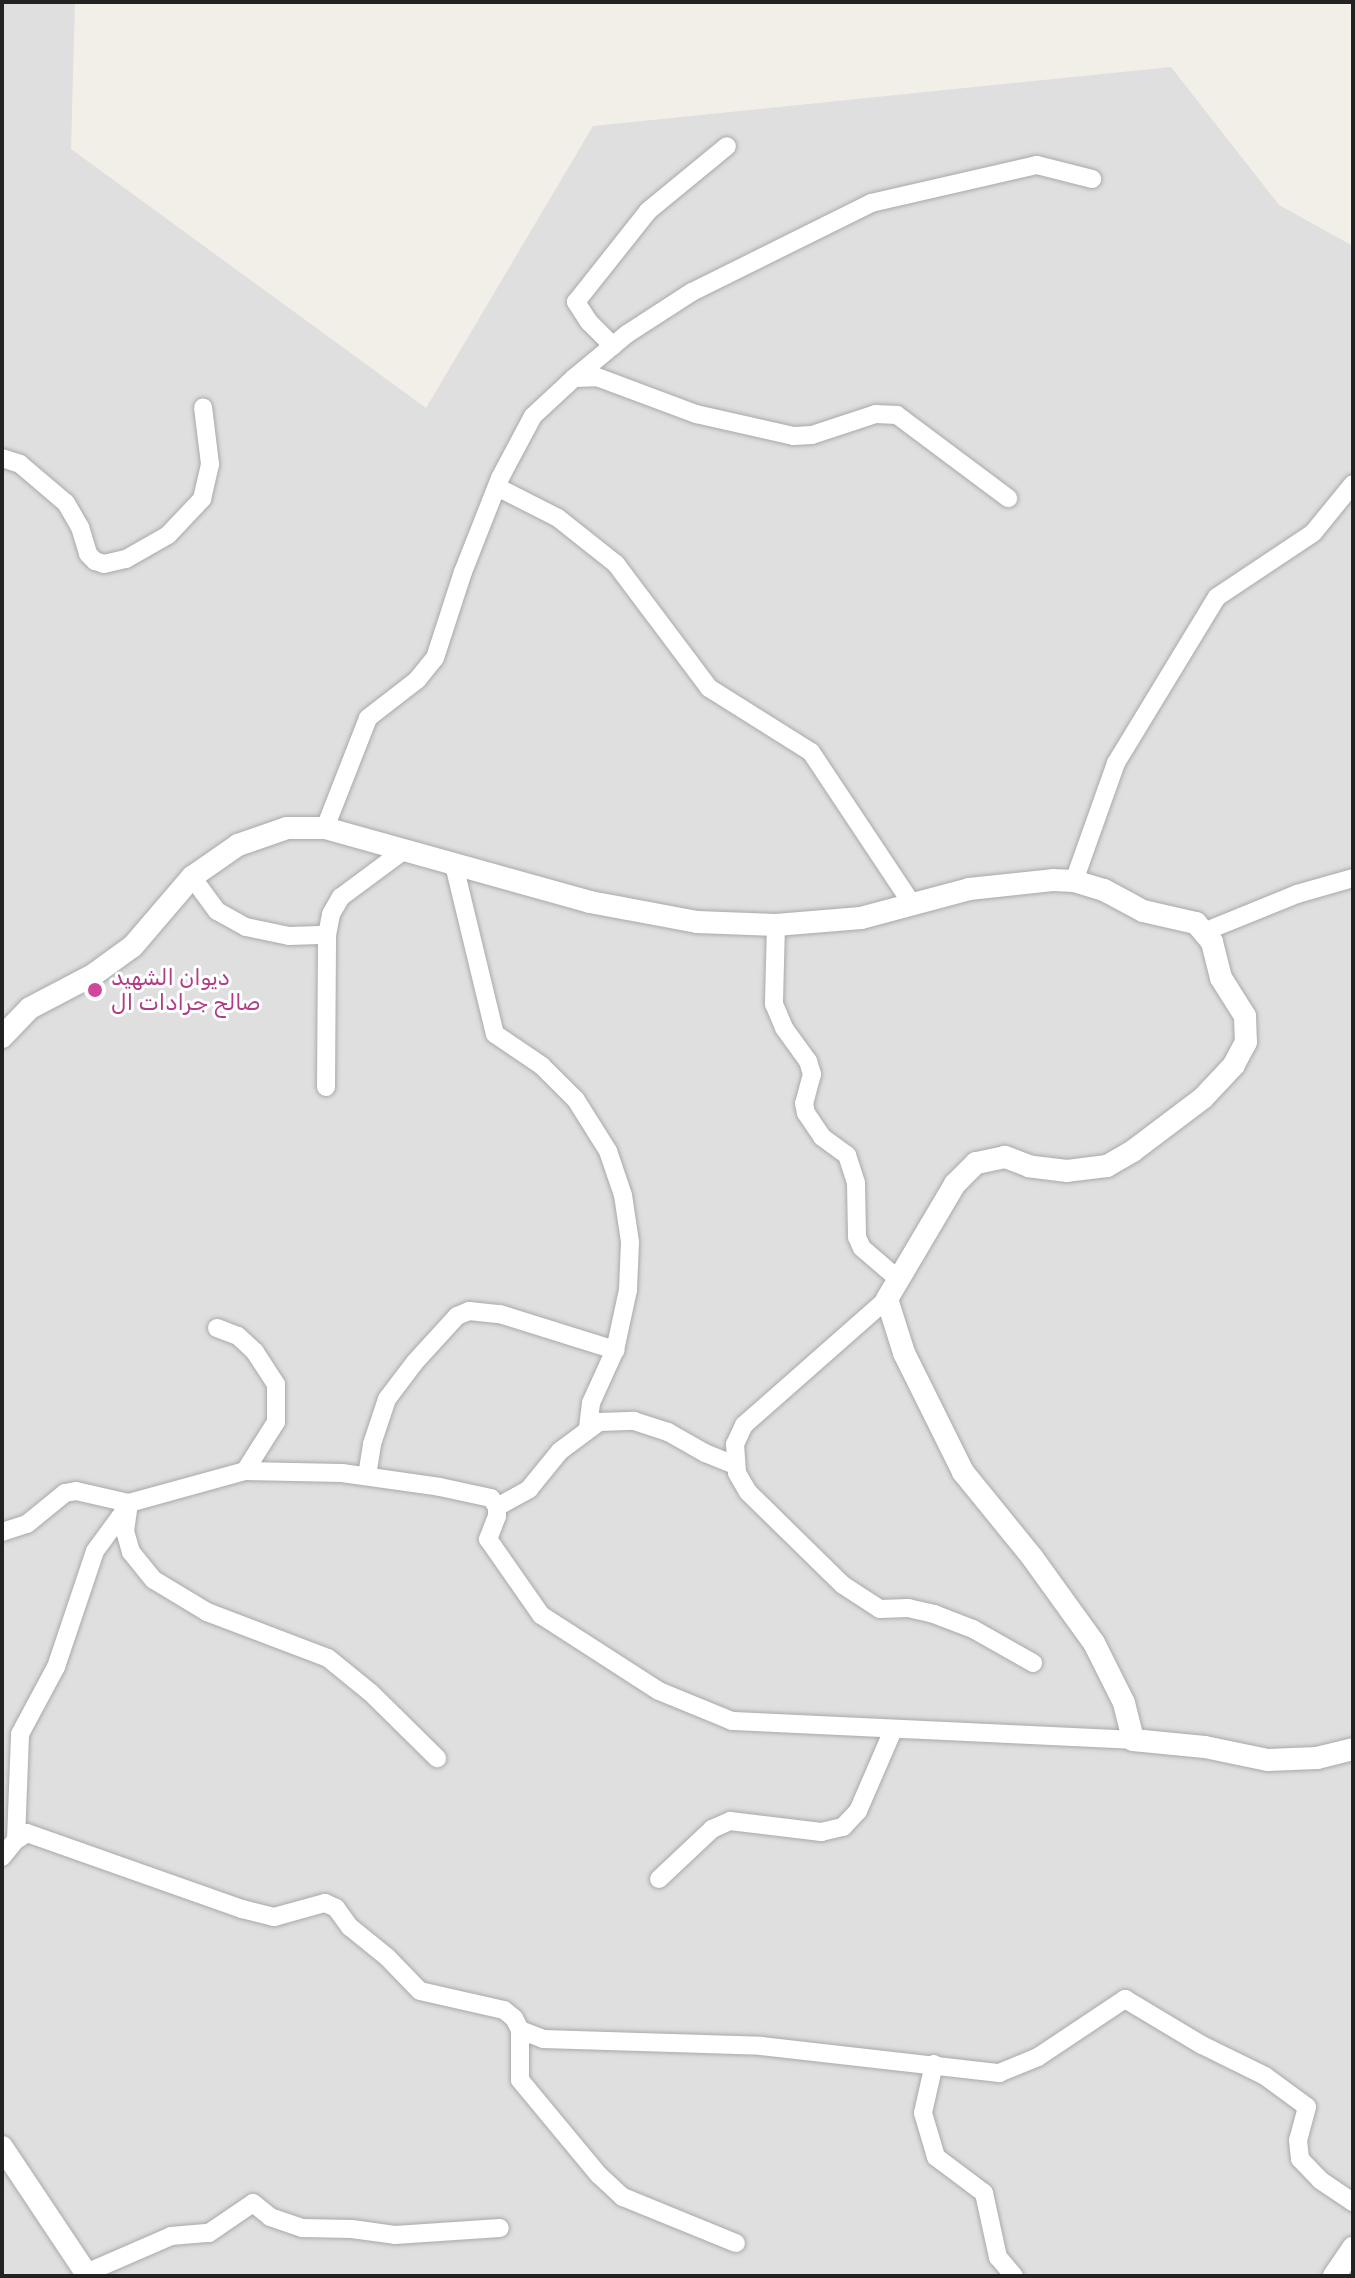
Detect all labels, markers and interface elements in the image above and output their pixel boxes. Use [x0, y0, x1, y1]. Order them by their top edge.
place label: ديوان الشهيد صالح جرادات ال [111, 964, 260, 1016]
marker: ديوان الشهيد صالح جرادات ال [86, 981, 104, 999]

